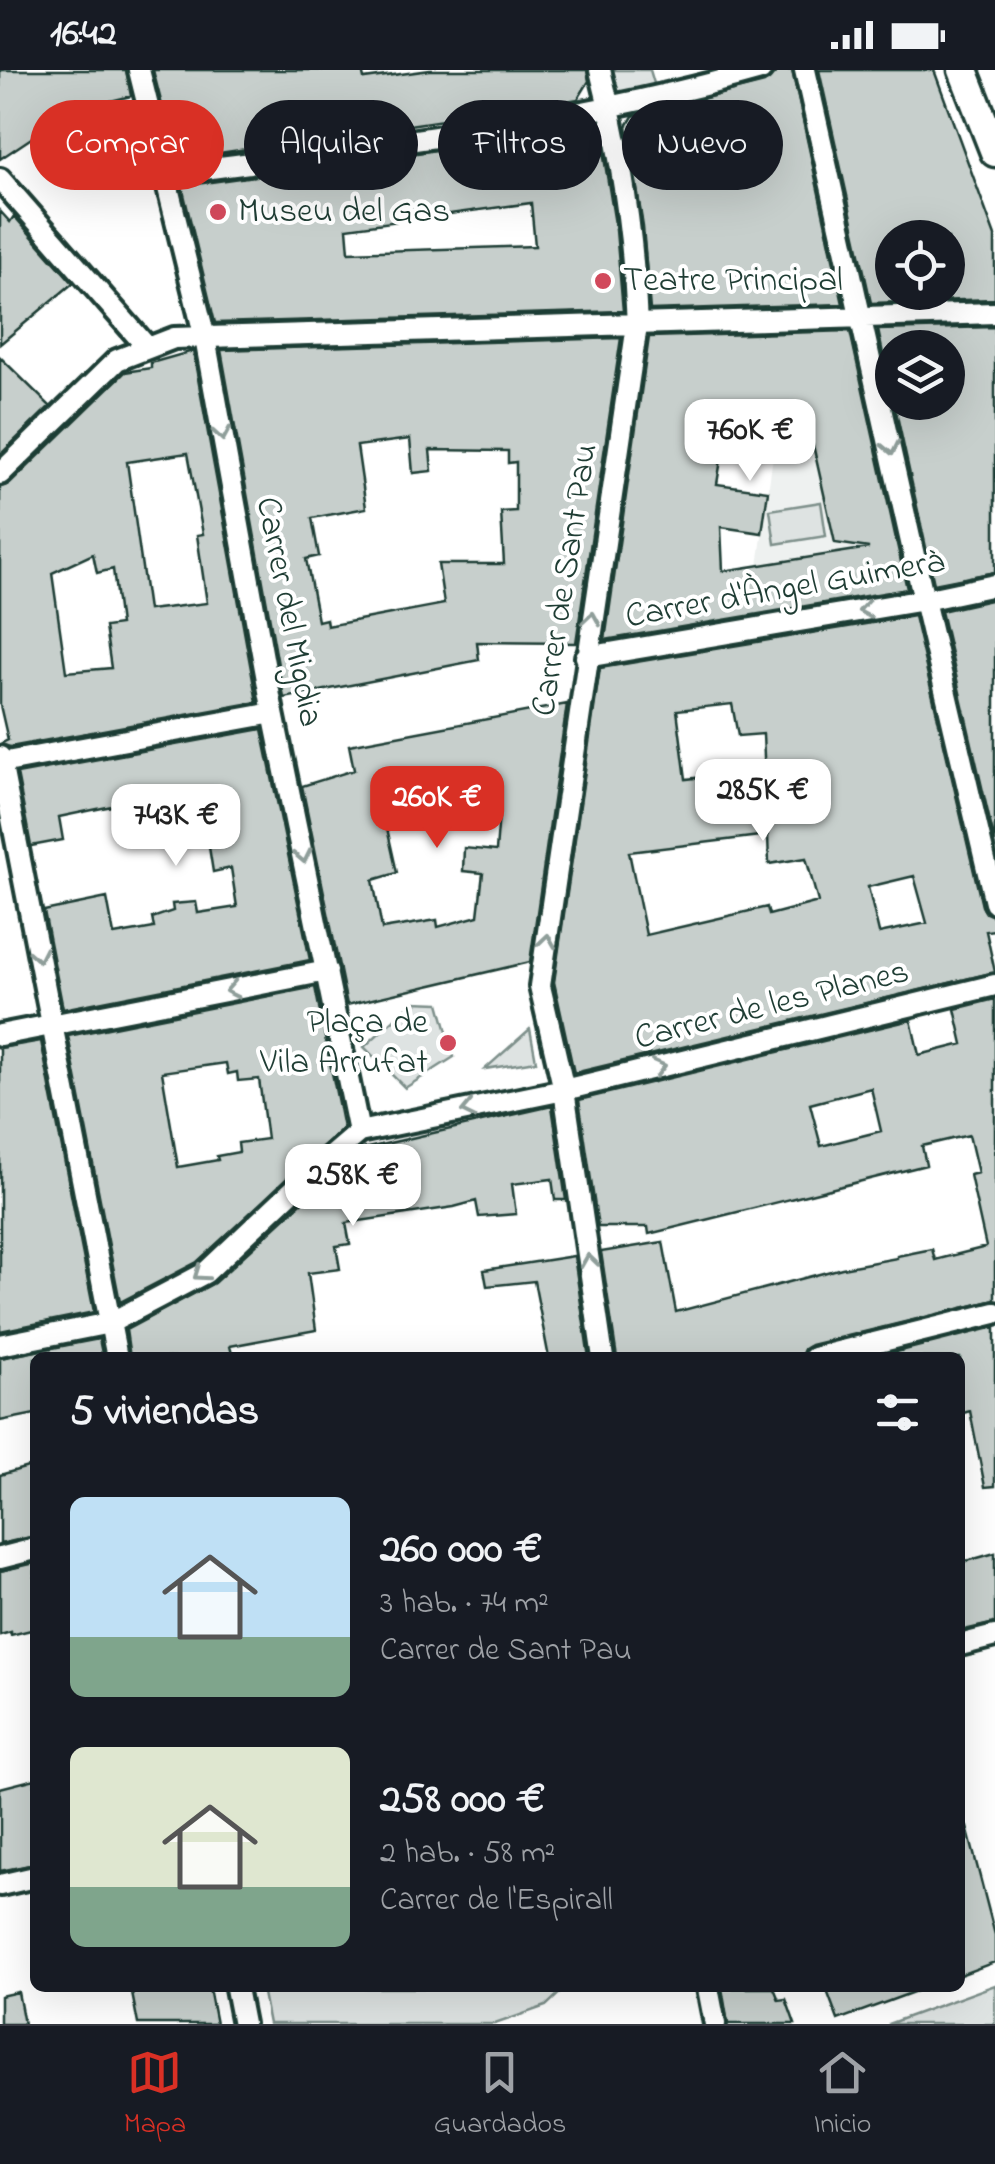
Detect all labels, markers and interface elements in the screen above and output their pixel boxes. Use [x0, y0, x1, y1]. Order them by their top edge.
text: 16:42 [50, 7, 117, 63]
chip: Comprar [30, 100, 224, 190]
chip: Alquilar [244, 100, 418, 190]
chip: Filtros [438, 100, 602, 190]
chip: Nuevo [622, 100, 783, 190]
place label: Museu del Gas [238, 187, 450, 238]
marker: Museu del Gas [207, 201, 229, 223]
map controls [875, 220, 965, 420]
button: locate [875, 220, 965, 310]
place label: Teatre Principal [623, 256, 843, 307]
marker: Teatre Principal [592, 270, 614, 292]
button: layers [875, 330, 965, 420]
pin: 760K € [669, 399, 831, 484]
text: 760K € [707, 408, 793, 455]
one-way arrow [211, 426, 232, 442]
street label: Carrer de Sant Pau [519, 440, 613, 720]
one-way arrow [879, 440, 900, 457]
street label: Carrer del Migdia [241, 493, 335, 731]
street label: Carrer d'Àngel Guimerà [622, 537, 949, 643]
one-way arrow [857, 599, 873, 620]
one-way arrow [581, 611, 602, 627]
pin: 285K € [682, 759, 844, 844]
pin: 260K € [356, 766, 518, 851]
text: 285K € [717, 768, 809, 815]
text: 260K € [392, 775, 482, 822]
pin: 743K € [95, 784, 257, 869]
text: 743K € [133, 793, 219, 840]
one-way arrow [292, 847, 313, 864]
one-way arrow [535, 933, 556, 949]
one-way arrow [27, 947, 48, 964]
street label: Carrer de les Planes [629, 947, 915, 1065]
one-way arrow [223, 979, 240, 1000]
place label: Plaça de Vila Arrufat [259, 998, 428, 1089]
marker: Plaça de Vila Arrufat [437, 1032, 459, 1054]
one-way arrow [650, 1058, 667, 1079]
one-way arrow [460, 1098, 477, 1119]
pin: 258K € [272, 1144, 434, 1229]
text: 258K € [307, 1153, 399, 1200]
one-way arrow [579, 1253, 600, 1269]
one-way arrow [193, 1262, 211, 1280]
text: 5 viviendas [70, 1382, 259, 1443]
icon: filters [870, 1385, 925, 1440]
text: 260 000 € [380, 1520, 542, 1581]
icon: home [150, 1537, 270, 1657]
text: 3 hab. · 74 m² [380, 1581, 549, 1628]
text: Carrer de Sant Pau [380, 1628, 632, 1675]
text: 258 000 € [380, 1770, 545, 1831]
icon: home [150, 1787, 270, 1907]
text: 2 hab. · 58 m² [380, 1831, 555, 1878]
text: Carrer de l'Espirall [380, 1878, 613, 1925]
tab: Mapa [124, 2045, 186, 2146]
tab: Guardados [434, 2045, 566, 2146]
tab: Inicio [814, 2045, 871, 2146]

